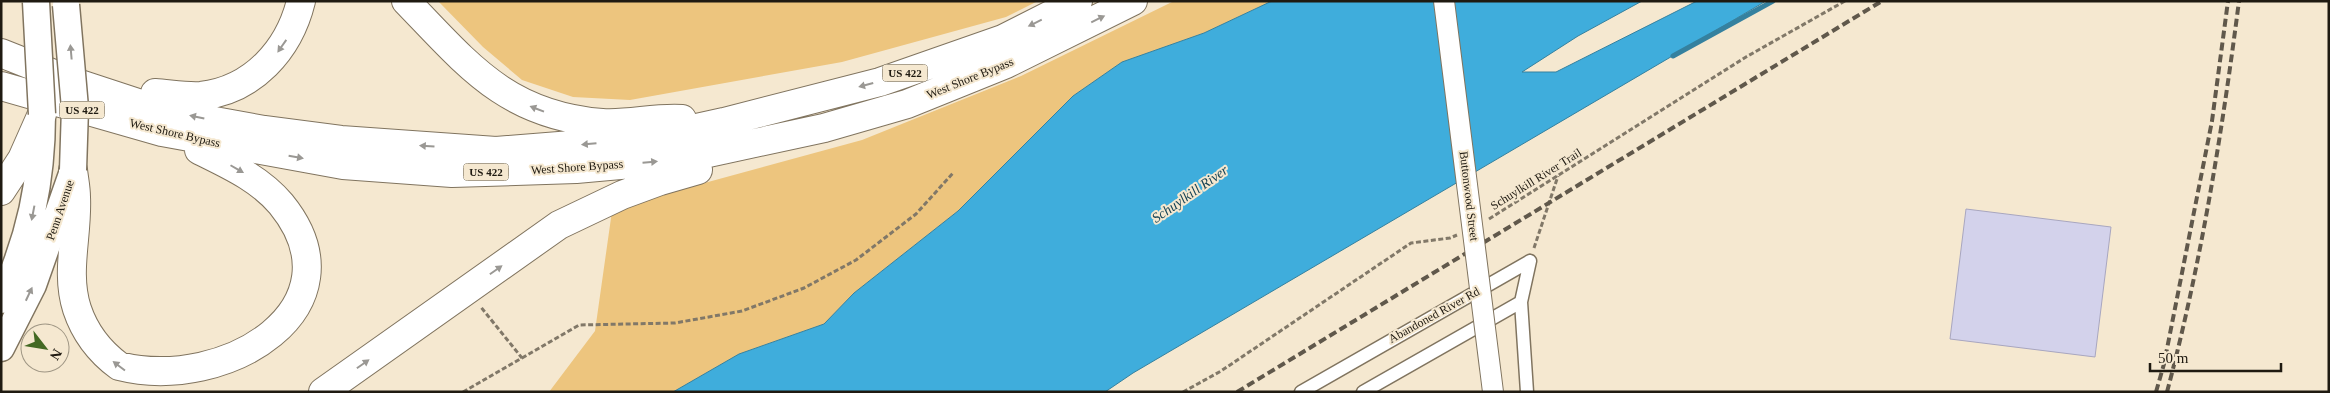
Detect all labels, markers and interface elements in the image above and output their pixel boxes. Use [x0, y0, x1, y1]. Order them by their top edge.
one-way arrow [1091, 14, 1105, 22]
one-way arrow [1028, 19, 1042, 27]
one-way arrow [277, 39, 287, 53]
one-way arrow [67, 43, 75, 59]
street label: West Shore Bypass [925, 54, 1016, 102]
road number: US 422 [882, 64, 928, 82]
one-way arrow [859, 82, 874, 90]
road number: US 422 [59, 102, 104, 118]
one-way arrow [529, 105, 544, 113]
one-way arrow [189, 113, 204, 121]
street label: West Shore Bypass [128, 116, 222, 150]
one-way arrow [581, 140, 597, 148]
one-way arrow [419, 142, 435, 150]
street label: Schuylkill River Trail [1488, 145, 1585, 213]
street label: Buttonwood Street [1457, 150, 1482, 242]
one-way arrow [288, 154, 304, 162]
street label: West Shore Bypass [530, 157, 624, 177]
one-way arrow [642, 158, 658, 166]
water label: Schuylkill River [1149, 162, 1231, 226]
road number: US 422 [464, 163, 508, 180]
one-way arrow [230, 165, 245, 173]
street label: Penn Avenue [43, 178, 77, 242]
one-way arrow [28, 206, 36, 222]
one-way arrow [489, 265, 503, 275]
street label: Abandoned River Rd [1386, 284, 1482, 346]
one-way arrow [26, 287, 34, 301]
north arrow [20, 323, 70, 373]
scale bar [2150, 340, 2281, 372]
text: N [47, 346, 65, 363]
text: 50 m [2158, 350, 2189, 366]
one-way arrow [356, 359, 370, 369]
one-way arrow [112, 361, 126, 371]

